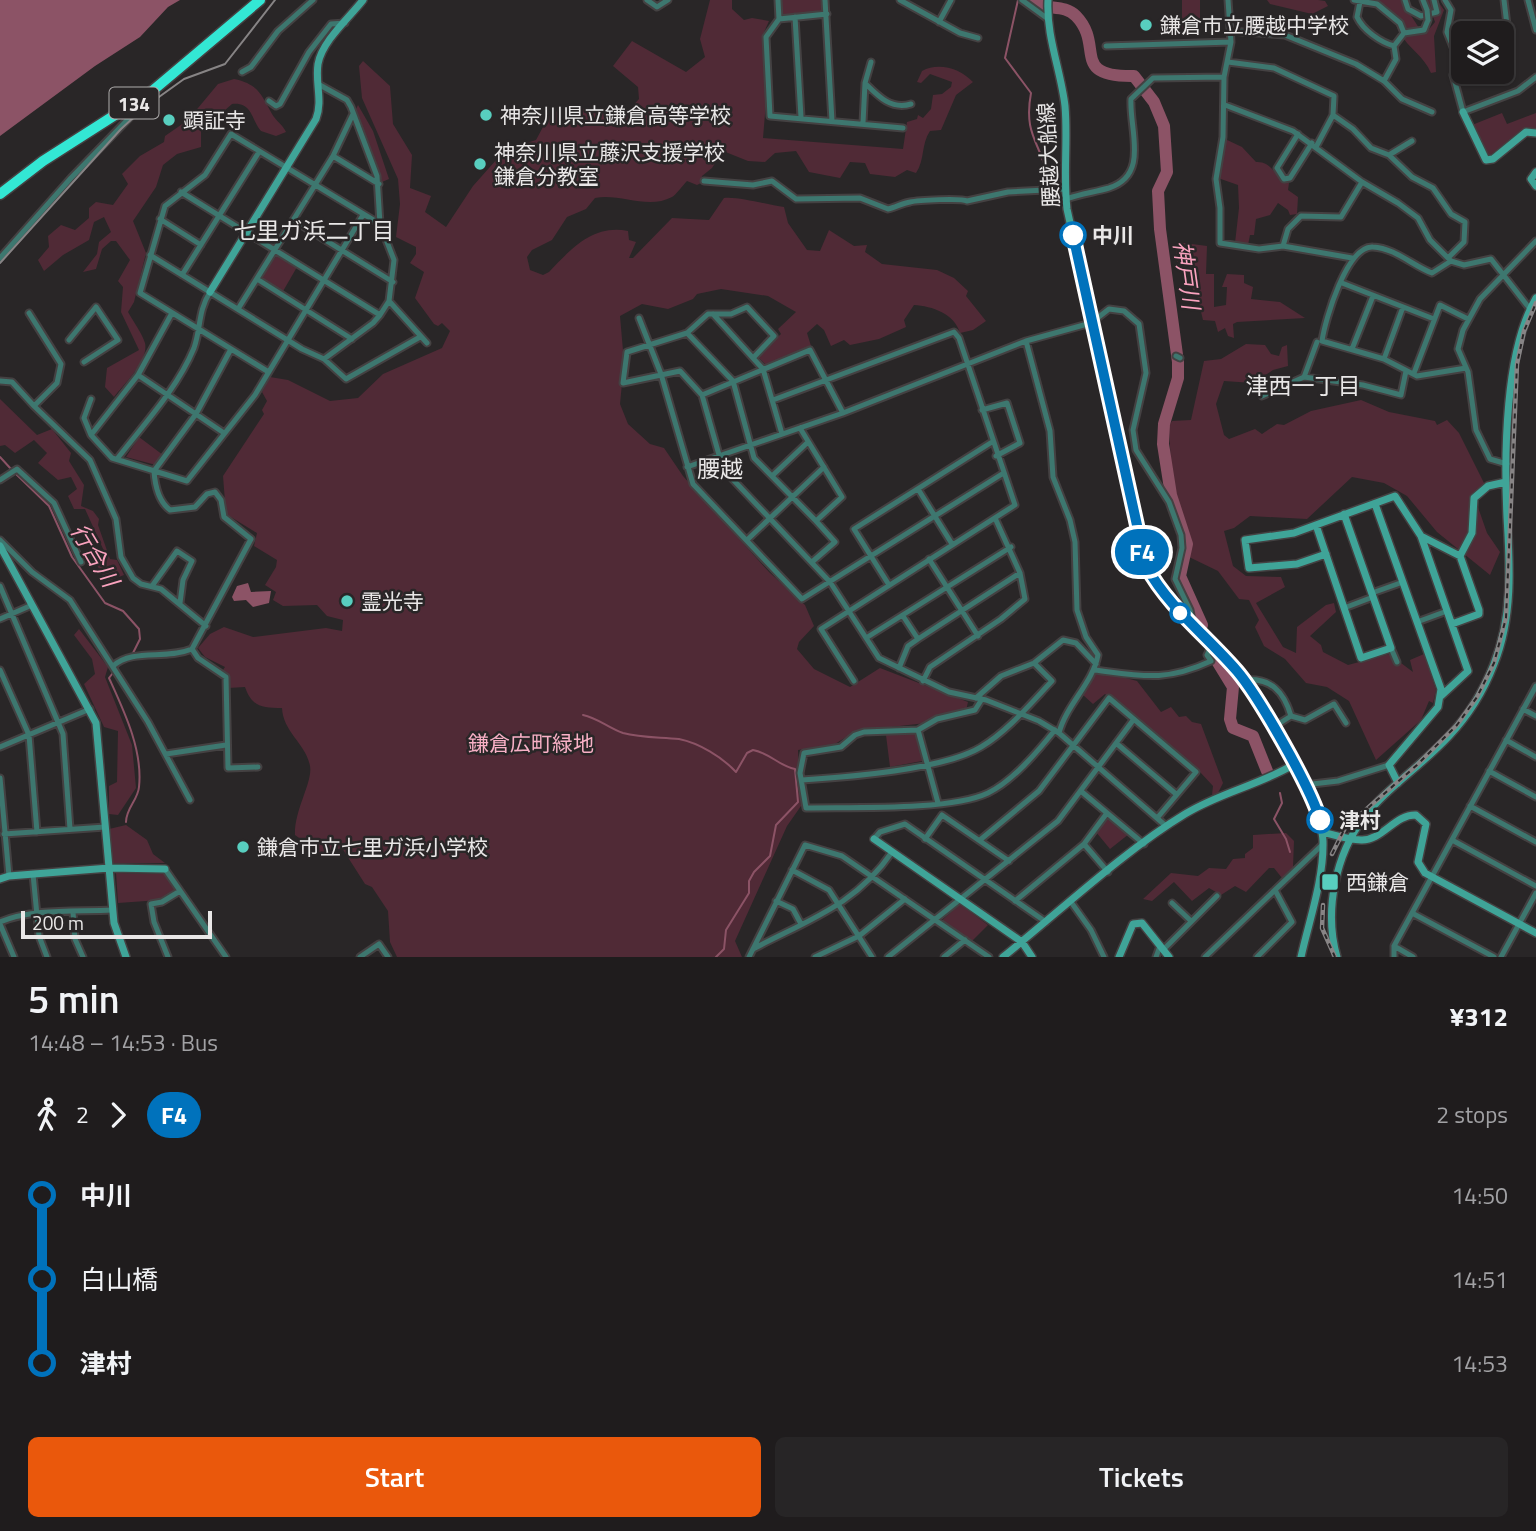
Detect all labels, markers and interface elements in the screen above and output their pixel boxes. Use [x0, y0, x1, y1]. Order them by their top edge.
place label: 鎌倉市立腰越中学校 [1160, 9, 1349, 41]
marker: 鎌倉市立腰越中学校 [1138, 17, 1154, 33]
map controls [1451, 21, 1514, 84]
button: layers [1451, 21, 1514, 84]
road number: 134 [110, 88, 158, 118]
place label: 神奈川県立鎌倉高等学校 [500, 99, 731, 131]
street label: 腰越大船線 [1029, 102, 1067, 208]
place label: 顕証寺 [183, 104, 246, 136]
marker: 神奈川県立鎌倉高等学校 [478, 107, 494, 123]
marker: 顕証寺 [161, 112, 177, 128]
place label: 神奈川県立藤沢支援学校 鎌倉分教室 [494, 136, 725, 192]
marker: 神奈川県立藤沢支援学校 鎌倉分教室 [472, 156, 488, 172]
district label: 七里ガ浜二丁目 [234, 213, 395, 248]
place label: 中川 [1092, 219, 1134, 251]
marker: 中川 [1060, 222, 1086, 248]
water label: 神戸川 [1165, 238, 1210, 315]
district label: 津西一丁目 [1246, 368, 1361, 403]
district label: 腰越 [697, 451, 743, 486]
water label: 行合川 [62, 516, 129, 596]
line badge: F4 [1110, 529, 1174, 575]
text: F4 [1129, 534, 1155, 570]
place label: 霊光寺 [361, 585, 424, 617]
marker: 霊光寺 [339, 593, 355, 609]
unlabelled marker [1170, 603, 1190, 623]
park label: 鎌倉広町緑地 [468, 727, 594, 759]
place label: 津村 [1339, 804, 1381, 836]
marker: 津村 [1307, 807, 1333, 833]
place label: 鎌倉市立七里ガ浜小学校 [257, 831, 488, 863]
marker: 鎌倉市立七里ガ浜小学校 [235, 839, 251, 855]
place label: 西鎌倉 [1346, 866, 1409, 898]
marker: 西鎌倉 [1320, 872, 1340, 892]
scale bar [21, 908, 212, 940]
text: 200 m [32, 908, 84, 937]
text: 5 min [28, 970, 119, 1028]
text: ¥312 [1450, 997, 1508, 1036]
text: 14:48 – 14:53 · Bus [28, 1025, 218, 1060]
icon: walk [28, 1096, 66, 1134]
icon: forward [99, 1096, 137, 1134]
text: 2 [76, 1097, 89, 1132]
text: F4 [161, 1097, 187, 1133]
text: 2 stops [1436, 1097, 1508, 1132]
text: 中川 [80, 1176, 132, 1215]
text: 14:50 [1451, 1178, 1508, 1213]
text: 白山橋 [80, 1260, 158, 1299]
text: 14:51 [1451, 1262, 1508, 1297]
text: 津村 [80, 1344, 132, 1383]
text: 14:53 [1451, 1346, 1508, 1381]
button: Start [28, 1437, 761, 1517]
button: Tickets [775, 1437, 1508, 1517]

